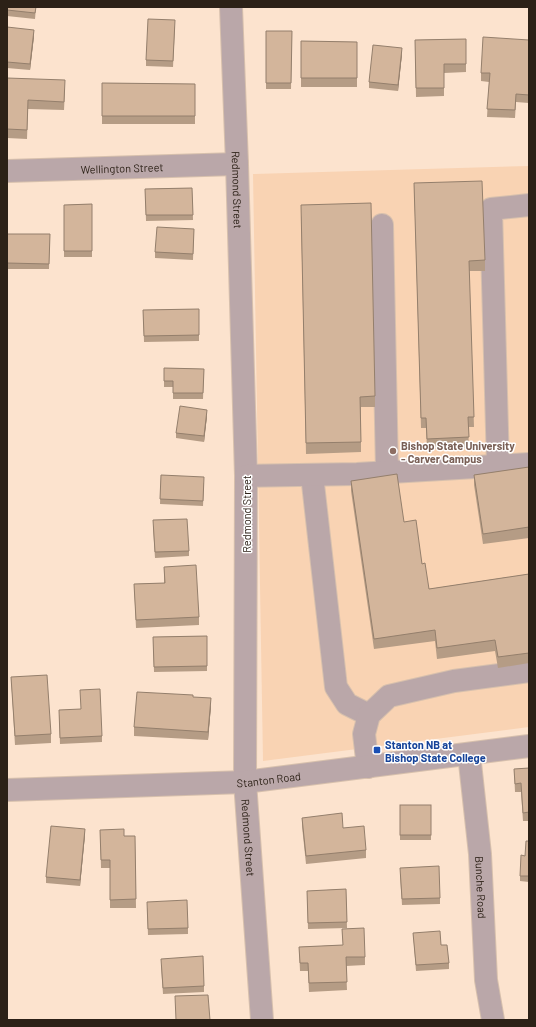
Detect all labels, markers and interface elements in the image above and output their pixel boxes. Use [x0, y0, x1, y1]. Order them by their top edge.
street label: Redmond Street [230, 151, 245, 229]
street label: Wellington Street [80, 160, 164, 175]
place label: Bishop State University - Carver Campus [401, 439, 515, 465]
marker: Bishop State University - Carver Campus [388, 446, 398, 456]
street label: Redmond Street [240, 475, 253, 553]
place label: Stanton NB at Bishop State College [385, 738, 486, 764]
marker: Stanton NB at Bishop State College [372, 745, 382, 755]
street label: Stanton Road [236, 769, 301, 789]
street label: Redmond Street [240, 798, 258, 877]
street label: Bunche Road [474, 856, 490, 919]

